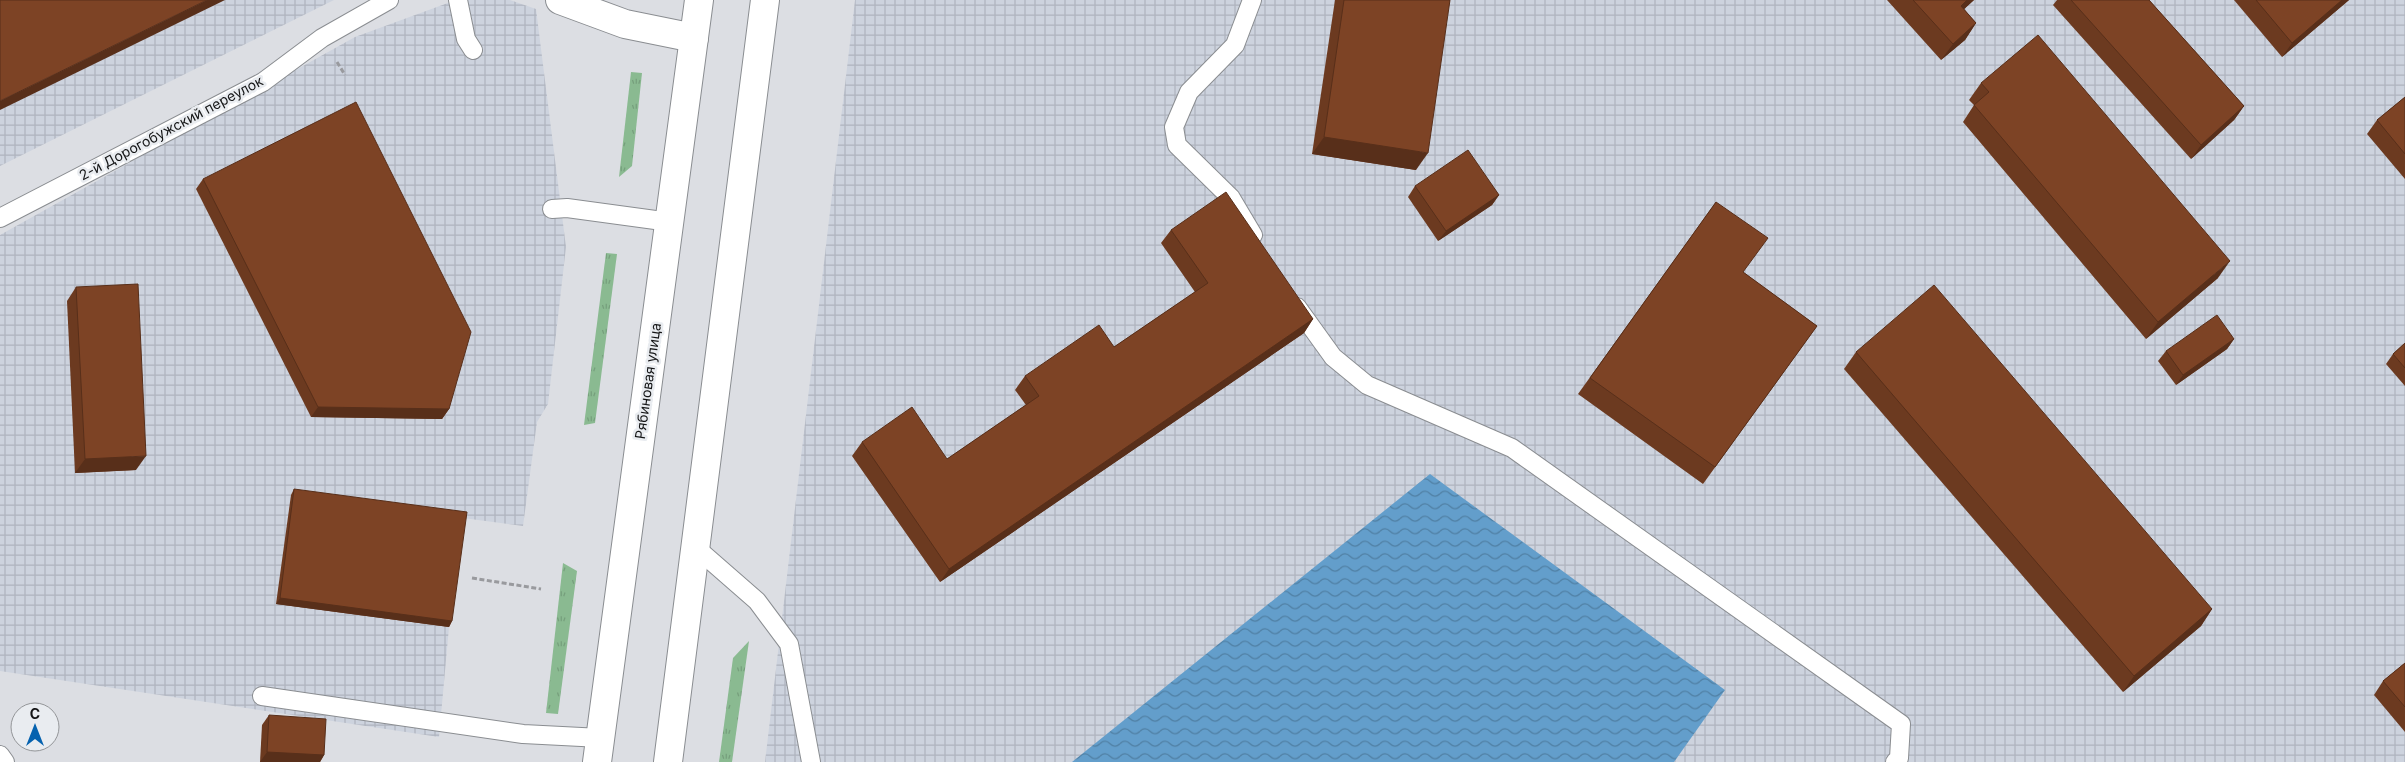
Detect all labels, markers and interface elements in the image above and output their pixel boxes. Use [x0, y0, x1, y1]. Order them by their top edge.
street label: 2-й Дорогобужский переулок [76, 72, 266, 183]
street label: Рябиновая улица [631, 322, 664, 440]
north arrow [10, 702, 60, 752]
text: С [30, 705, 40, 722]

